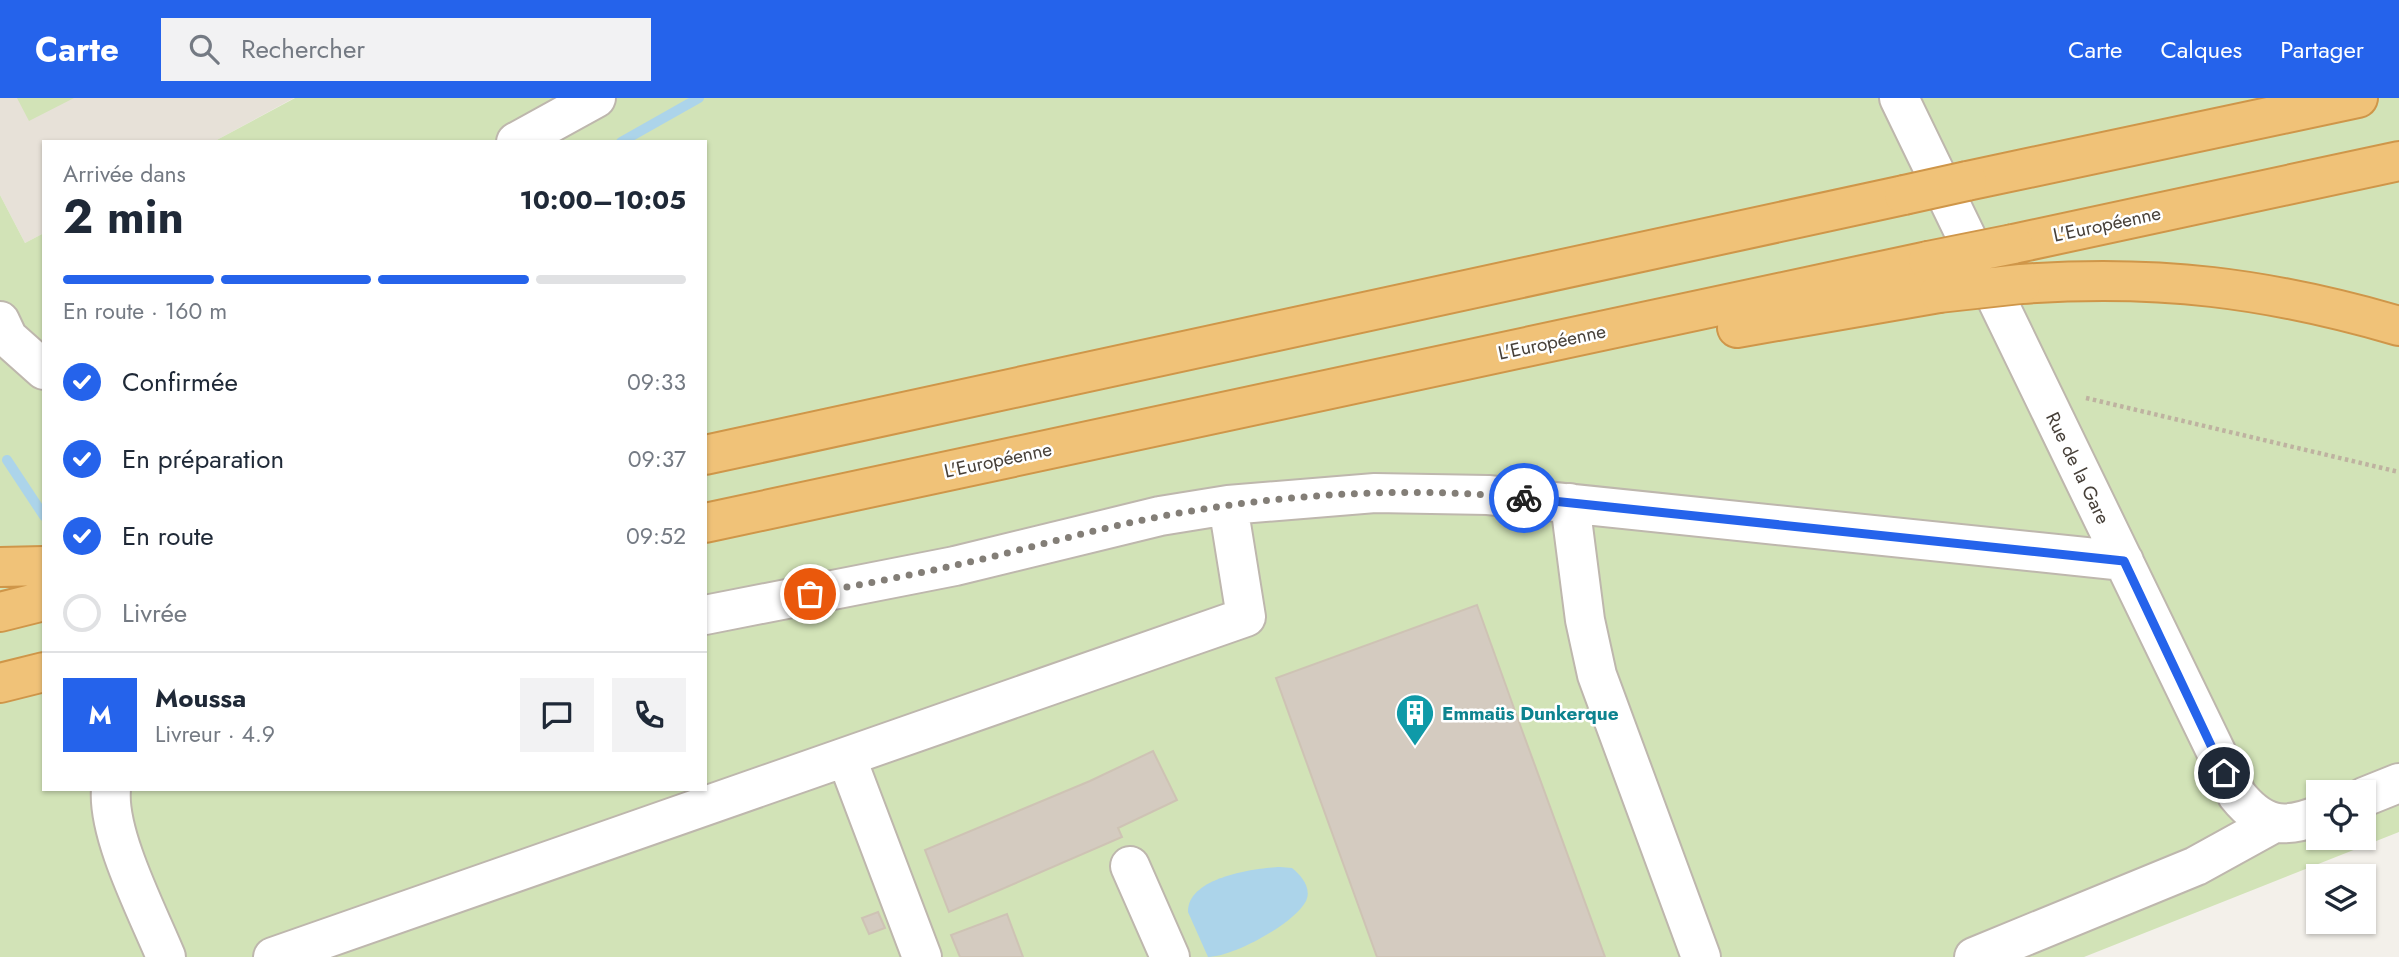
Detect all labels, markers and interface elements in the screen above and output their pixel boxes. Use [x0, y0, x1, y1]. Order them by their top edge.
search box [161, 18, 651, 81]
text: Carte [35, 26, 119, 73]
icon: search [185, 30, 223, 68]
text: Rechercher [241, 30, 365, 68]
text: Carte [2068, 32, 2122, 67]
text: Calques [2160, 32, 2242, 67]
text: Partager [2280, 32, 2364, 67]
text: Arrivée dans [63, 157, 186, 191]
text: 10:00–10:05 [520, 181, 686, 219]
text: 2 min [63, 184, 184, 250]
street label: L'Européenne [2051, 199, 2164, 249]
text: En route · 160 m [63, 294, 227, 328]
street label: L'Européenne [1496, 317, 1609, 367]
icon: check [63, 363, 101, 401]
text: Confirmée [122, 363, 238, 401]
text: 09:33 [627, 365, 686, 399]
street label: Rue de la Gare [2039, 407, 2117, 529]
street label: L'Européenne [942, 435, 1055, 485]
icon: check [63, 440, 101, 478]
text: En préparation [122, 440, 284, 478]
text: 09:37 [628, 442, 686, 476]
courier [1489, 463, 1559, 533]
icon: bike [1505, 479, 1543, 517]
icon: check [63, 517, 101, 555]
text: En route [122, 517, 214, 555]
text: 09:52 [626, 519, 686, 553]
pin [780, 564, 840, 624]
icon: bag [791, 575, 829, 613]
text: Livrée [122, 594, 187, 632]
button: chat [520, 678, 594, 752]
button: phone [612, 678, 686, 752]
text: Moussa [155, 679, 246, 717]
building icon: Emmaüs Dunkerque [1394, 692, 1436, 747]
text: M [88, 696, 112, 734]
place label: Emmaüs Dunkerque [1442, 700, 1619, 727]
text: Livreur · 4.9 [155, 717, 275, 751]
pin [2194, 743, 2254, 803]
icon: home [2205, 754, 2243, 792]
map controls [2306, 780, 2376, 934]
button: locate [2306, 780, 2376, 850]
button: layers [2306, 864, 2376, 934]

